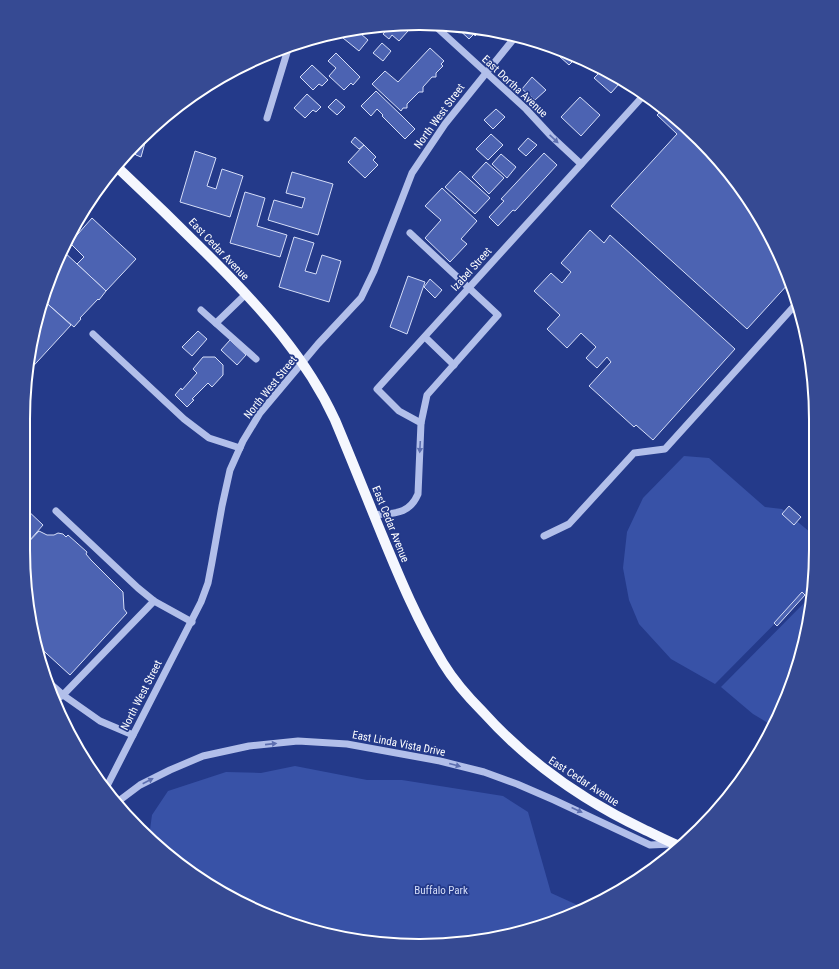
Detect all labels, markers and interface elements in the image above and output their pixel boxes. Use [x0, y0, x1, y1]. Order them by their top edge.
street label: East Dortha Avenue [479, 53, 550, 120]
street label: North West Street [412, 81, 467, 151]
one-way arrow [549, 134, 559, 144]
street label: East Cedar Avenue [186, 216, 252, 283]
street label: Izabel Street [448, 245, 494, 294]
street label: North West Street [241, 353, 300, 421]
one-way arrow [416, 441, 423, 453]
street label: East Cedar Avenue [369, 484, 412, 564]
street label: North West Street [118, 658, 165, 732]
street label: East Linda Vista Drive [351, 728, 447, 759]
one-way arrow [265, 741, 277, 747]
street label: East Cedar Avenue [546, 754, 621, 809]
one-way arrow [449, 762, 461, 768]
one-way arrow [142, 778, 154, 784]
one-way arrow [571, 807, 582, 813]
park label: Buffalo Park [414, 884, 468, 897]

